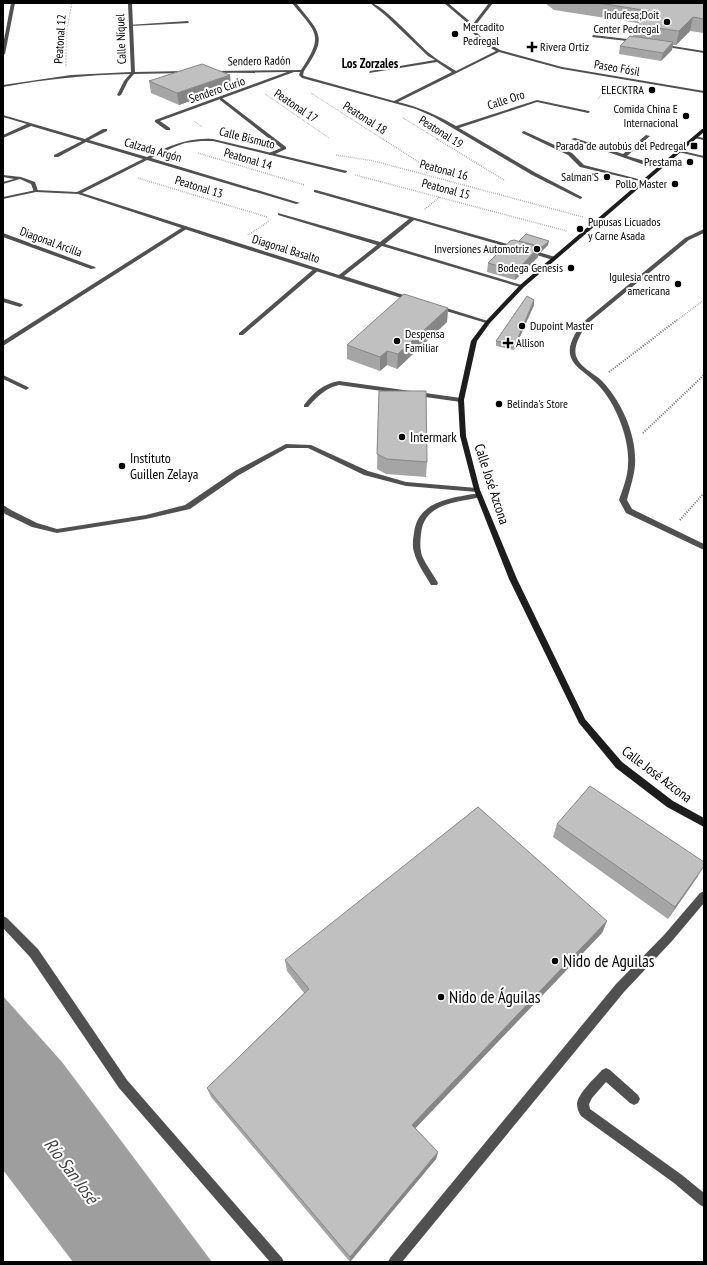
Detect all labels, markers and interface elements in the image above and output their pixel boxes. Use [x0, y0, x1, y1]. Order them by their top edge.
place label: Indufesa;Doit Center Pedregal [593, 7, 660, 36]
street label: Calle Níquel [112, 13, 129, 64]
street label: Peatonal 12 [50, 14, 69, 64]
marker: Indufesa;Doit Center Pedregal [662, 17, 672, 27]
place label: Mercadito Pedregal [463, 19, 504, 48]
marker: Mercadito Pedregal [450, 29, 460, 39]
place label: Rivera Ortiz [540, 39, 589, 54]
marker: Rivera Ortiz [527, 42, 537, 52]
street label: Sendero Radón [227, 52, 290, 69]
district label: Los Zorzales [342, 55, 399, 72]
street label: Paseo Fósil [593, 56, 641, 79]
street label: Sendero Curio [187, 73, 247, 106]
place label: ELECKTRA [601, 82, 644, 97]
marker: ELECKTRA [647, 85, 657, 95]
street label: Peatonal 17 [272, 86, 321, 126]
street label: Calle Oro [485, 86, 526, 113]
street label: Peatonal 18 [340, 98, 390, 137]
place label: Comida China E Internacional [614, 101, 678, 130]
marker: Comida China E Internacional [681, 111, 691, 121]
street label: Peatonal 19 [416, 112, 466, 151]
street label: Calle Bismuto [218, 123, 277, 152]
street label: Calzada Argón [123, 134, 184, 165]
place label: Parada de autobús del Pedregal [556, 138, 686, 153]
marker: Parada de autobús del Pedregal [689, 141, 699, 151]
street label: Peatonal 14 [222, 144, 275, 173]
place label: Prestama [644, 154, 682, 169]
street label: Peatonal 16 [418, 156, 470, 183]
marker: Prestama [685, 157, 695, 167]
place label: Salman'S [561, 169, 599, 184]
street label: Peatonal 13 [173, 172, 225, 201]
marker: Salman'S [602, 172, 612, 182]
street label: Peatonal 15 [420, 175, 472, 202]
place label: Pollo Master [615, 176, 668, 191]
marker: Pollo Master [670, 179, 680, 189]
place label: Pupusas Licuados y Carne Asada [588, 214, 660, 243]
street label: Diagonal Arcilla [18, 223, 85, 260]
marker: Pupusas Licuados y Carne Asada [575, 224, 585, 234]
street label: Diagonal Basalto [250, 231, 322, 266]
place label: Inversiones Automotriz [434, 241, 529, 256]
marker: Inversiones Automotriz [532, 244, 542, 254]
place label: Bodega Genesis [498, 260, 563, 275]
marker: Bodega Genesis [566, 263, 576, 273]
place label: Igulesia centro americana [609, 269, 670, 298]
marker: Igulesia centro americana [673, 279, 683, 289]
place label: Dupoint Master [530, 318, 594, 333]
marker: Dupoint Master [517, 321, 527, 331]
place label: Despensa Familiar [405, 326, 445, 355]
place label: Allison [516, 335, 544, 350]
marker: Despensa Familiar [392, 336, 402, 346]
marker: Allison [503, 338, 513, 348]
place label: Belinda's Store [507, 396, 568, 411]
marker: Belinda's Store [494, 399, 504, 409]
place label: Intermark [410, 428, 457, 446]
marker: Intermark [397, 432, 407, 442]
street label: Calle José Azcona [471, 442, 513, 526]
place label: Instituto Guillen Zelaya [130, 449, 198, 483]
marker: Instituto Guillen Zelaya [117, 461, 127, 471]
street label: Calle José Azcona [618, 742, 696, 806]
place label: Nido de Aguilas [563, 950, 655, 972]
marker: Nido de Aguilas [550, 956, 560, 966]
place label: Nido de Águilas [449, 986, 541, 1008]
marker: Nido de Águilas [436, 992, 446, 1002]
water label: Río San José [39, 1133, 105, 1209]

